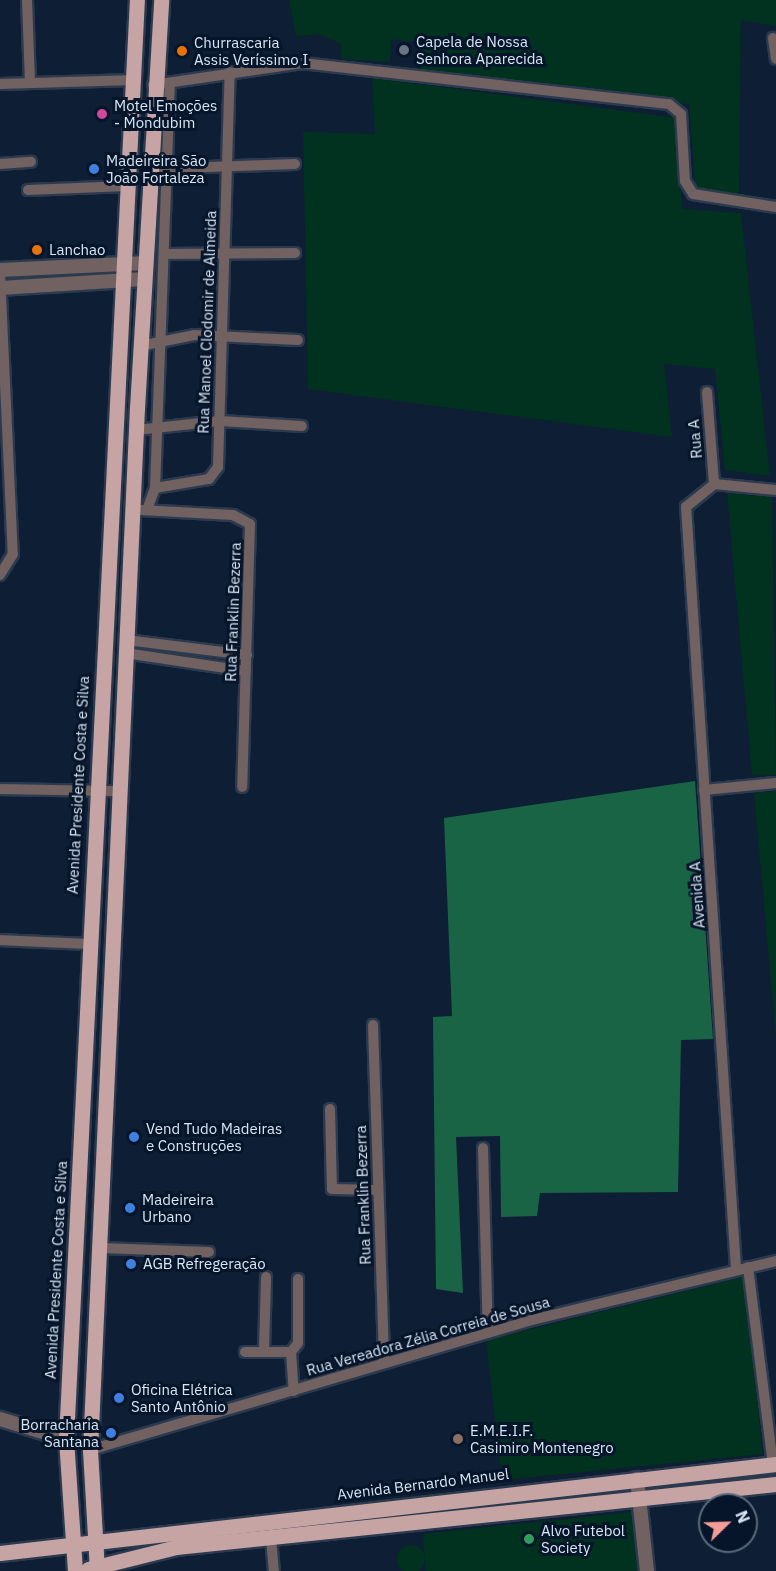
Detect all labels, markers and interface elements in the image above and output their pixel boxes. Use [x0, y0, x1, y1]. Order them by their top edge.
place label: Capela de Nossa Senhora Aparecida [416, 32, 543, 67]
place label: Churrascaria Assis Veríssimo I [194, 33, 308, 68]
marker: Capela de Nossa Senhora Aparecida [397, 43, 411, 57]
marker: Churrascaria Assis Veríssimo I [175, 44, 189, 58]
place label: Motel Emoções - Mondubim [114, 96, 217, 131]
marker: Motel Emoções - Mondubim [95, 107, 109, 121]
place label: Madeireira São João Fortaleza [106, 151, 206, 186]
marker: Madeireira São João Fortaleza [87, 162, 101, 176]
street label: Rua Manoel Clodomir de Almeida [194, 210, 220, 434]
place label: Lanchao [49, 241, 106, 259]
marker: Lanchao [30, 243, 44, 257]
street label: Rua A [684, 419, 706, 459]
street label: Rua Franklin Bezerra [222, 542, 244, 682]
street label: Avenida Presidente Costa e Silva [63, 675, 93, 895]
street label: Avenida A [686, 861, 708, 929]
place label: Vend Tudo Madeiras e Construções [146, 1119, 282, 1154]
street label: Rua Franklin Bezerra [352, 1125, 374, 1265]
marker: Vend Tudo Madeiras e Construções [127, 1130, 141, 1144]
street label: Avenida Presidente Costa e Silva [41, 1160, 71, 1380]
place label: Madeireira Urbano [142, 1190, 214, 1225]
marker: Madeireira Urbano [123, 1201, 137, 1215]
place label: AGB Refregeração [143, 1255, 266, 1273]
marker: AGB Refregeração [124, 1257, 138, 1271]
street label: Rua Vereadora Zélia Correia de Sousa [304, 1293, 552, 1379]
place label: Oficina Elétrica Santo Antônio [131, 1380, 233, 1415]
marker: Oficina Elétrica Santo Antônio [112, 1391, 126, 1405]
place label: Borracharia Santana [21, 1415, 99, 1450]
place label: E.M.E.I.F. Casimiro Montenegro [470, 1421, 614, 1456]
marker: Borracharia Santana [104, 1426, 118, 1440]
marker: E.M.E.I.F. Casimiro Montenegro [451, 1432, 465, 1446]
street label: Avenida Bernardo Manuel [336, 1465, 510, 1503]
north arrow [698, 1493, 758, 1553]
text: N [731, 1508, 754, 1526]
place label: Alvo Futebol Society [541, 1521, 625, 1556]
marker: Alvo Futebol Society [522, 1532, 536, 1546]

